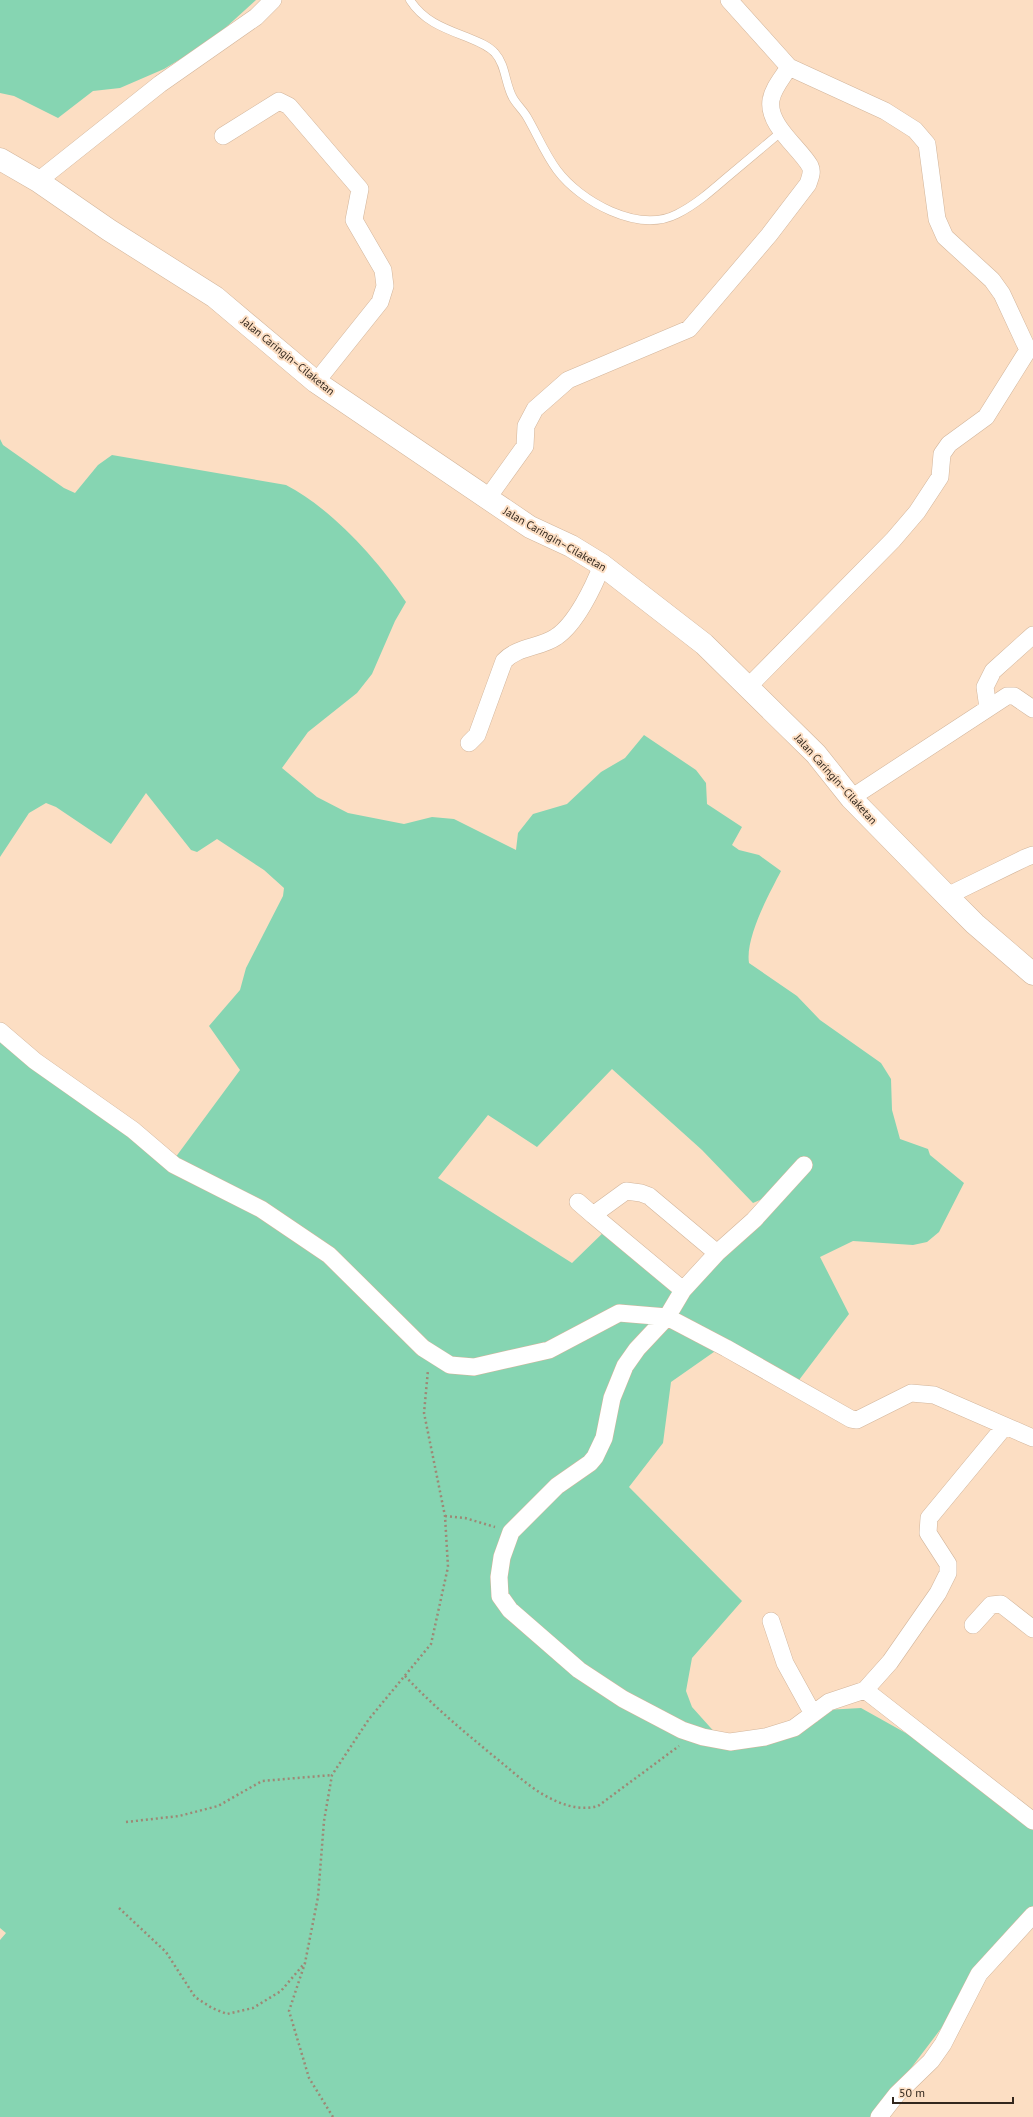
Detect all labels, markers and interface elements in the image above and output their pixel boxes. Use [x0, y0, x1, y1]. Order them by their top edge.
street label: Jalan Caringin–Cilaketan [238, 313, 338, 398]
street label: Jalan Caringin–Cilaketan [500, 503, 609, 574]
street label: Jalan Caringin–Cilaketan [791, 730, 880, 827]
scale bar [893, 2079, 1013, 2105]
text: 50 m [899, 2085, 925, 2100]

